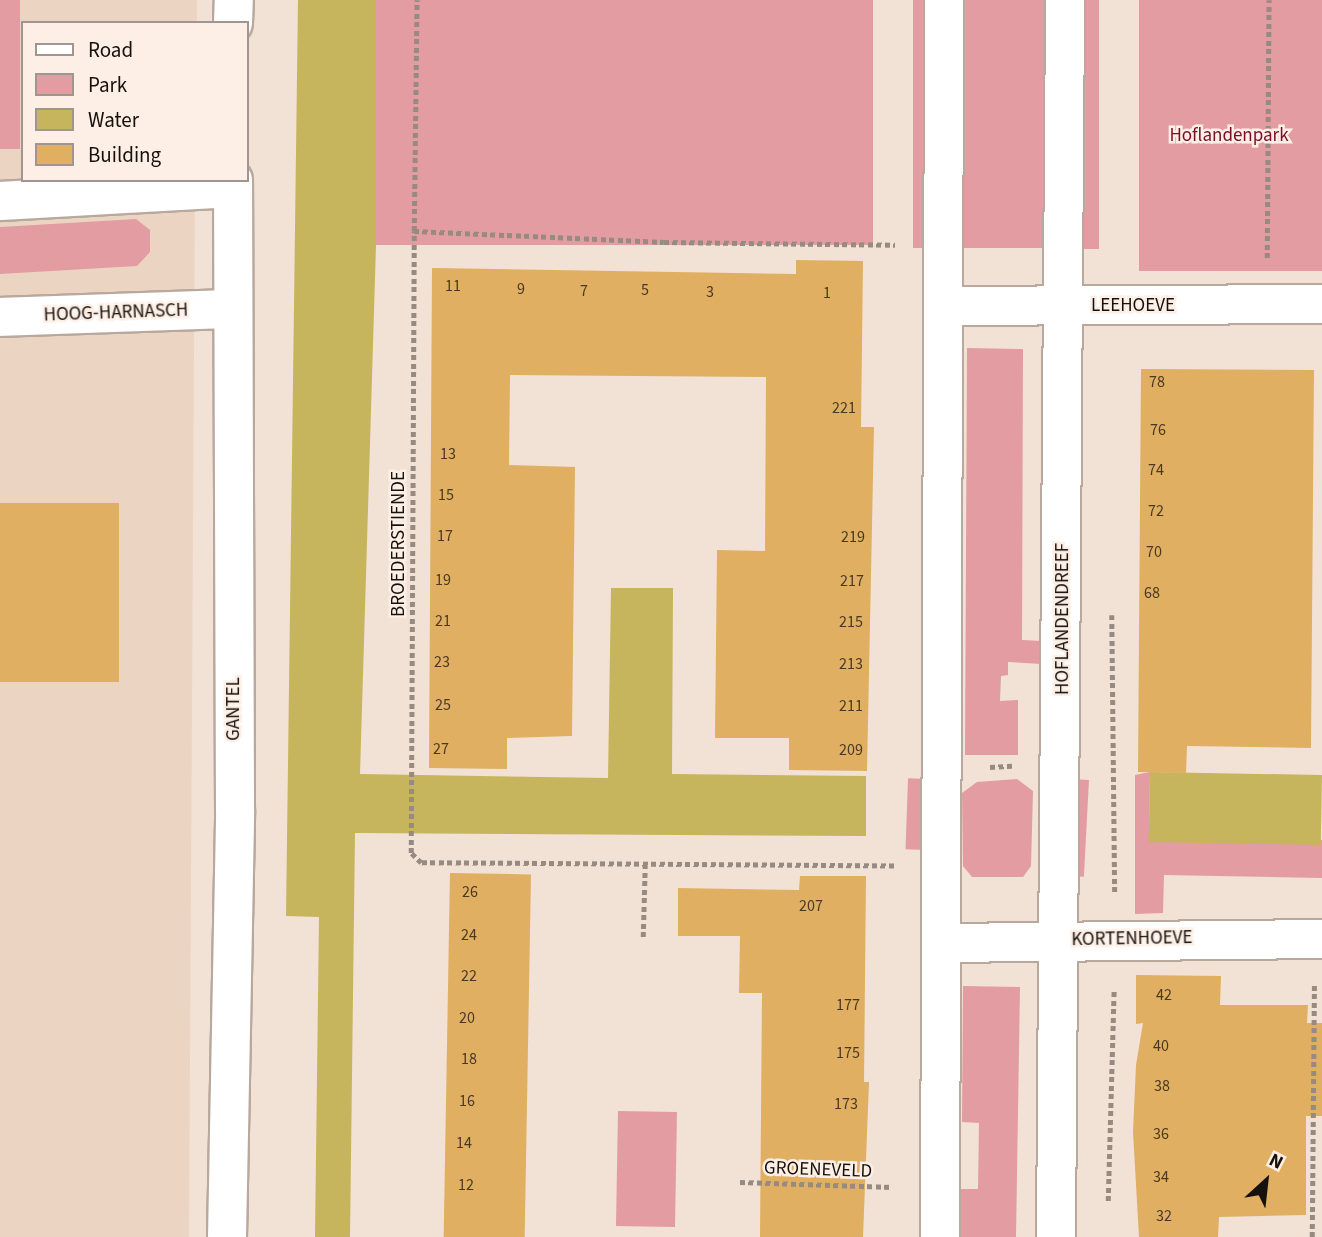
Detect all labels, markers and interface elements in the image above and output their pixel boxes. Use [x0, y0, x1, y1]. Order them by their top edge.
legend [21, 21, 248, 182]
text: Road [88, 35, 133, 65]
text: Park [88, 70, 127, 100]
text: Water [88, 105, 139, 135]
park label: Hoflandenpark [1169, 125, 1289, 147]
text: Building [88, 140, 161, 170]
house number: 11 [445, 276, 461, 296]
house number: 9 [517, 279, 525, 299]
house number: 5 [641, 280, 649, 300]
house number: 7 [580, 281, 588, 301]
house number: 3 [706, 282, 714, 302]
house number: 1 [823, 283, 831, 303]
street label: LEEHOEVE [1091, 295, 1175, 317]
street label: HOOG-HARNASCH [43, 299, 189, 327]
house number: 78 [1149, 372, 1165, 392]
house number: 221 [832, 398, 856, 418]
house number: 76 [1150, 420, 1166, 440]
house number: 13 [440, 444, 456, 464]
house number: 74 [1148, 460, 1164, 480]
street label: BROEDERSTIENDE [388, 471, 410, 617]
house number: 15 [438, 485, 454, 505]
house number: 72 [1148, 501, 1164, 521]
house number: 17 [437, 526, 453, 546]
house number: 219 [841, 527, 865, 547]
house number: 70 [1146, 542, 1162, 562]
street label: HOFLANDENDREEF [1052, 543, 1074, 695]
house number: 19 [435, 570, 451, 590]
house number: 217 [840, 571, 864, 591]
house number: 68 [1144, 583, 1160, 603]
house number: 21 [435, 611, 451, 631]
house number: 215 [839, 612, 863, 632]
house number: 23 [434, 652, 450, 672]
house number: 213 [839, 654, 863, 674]
street label: GANTEL [223, 677, 245, 741]
house number: 25 [435, 695, 451, 715]
house number: 211 [839, 696, 863, 716]
house number: 27 [433, 739, 449, 759]
house number: 209 [839, 740, 863, 760]
house number: 26 [462, 882, 478, 902]
house number: 207 [799, 896, 823, 916]
house number: 24 [461, 925, 477, 945]
street label: KORTENHOEVE [1071, 927, 1193, 951]
house number: 22 [461, 966, 477, 986]
house number: 42 [1156, 985, 1172, 1005]
house number: 177 [836, 995, 860, 1015]
house number: 20 [459, 1008, 475, 1028]
house number: 40 [1153, 1036, 1169, 1056]
house number: 175 [836, 1043, 860, 1063]
house number: 18 [461, 1049, 477, 1069]
house number: 38 [1154, 1076, 1170, 1096]
house number: 16 [459, 1091, 475, 1111]
house number: 173 [834, 1094, 858, 1114]
house number: 36 [1153, 1124, 1169, 1144]
house number: 14 [456, 1133, 472, 1153]
north arrow [1231, 1146, 1301, 1216]
text: N [1264, 1147, 1288, 1177]
street label: GROENEVELD [764, 1157, 872, 1183]
house number: 34 [1153, 1167, 1169, 1187]
house number: 12 [458, 1175, 474, 1195]
house number: 32 [1156, 1206, 1172, 1226]

